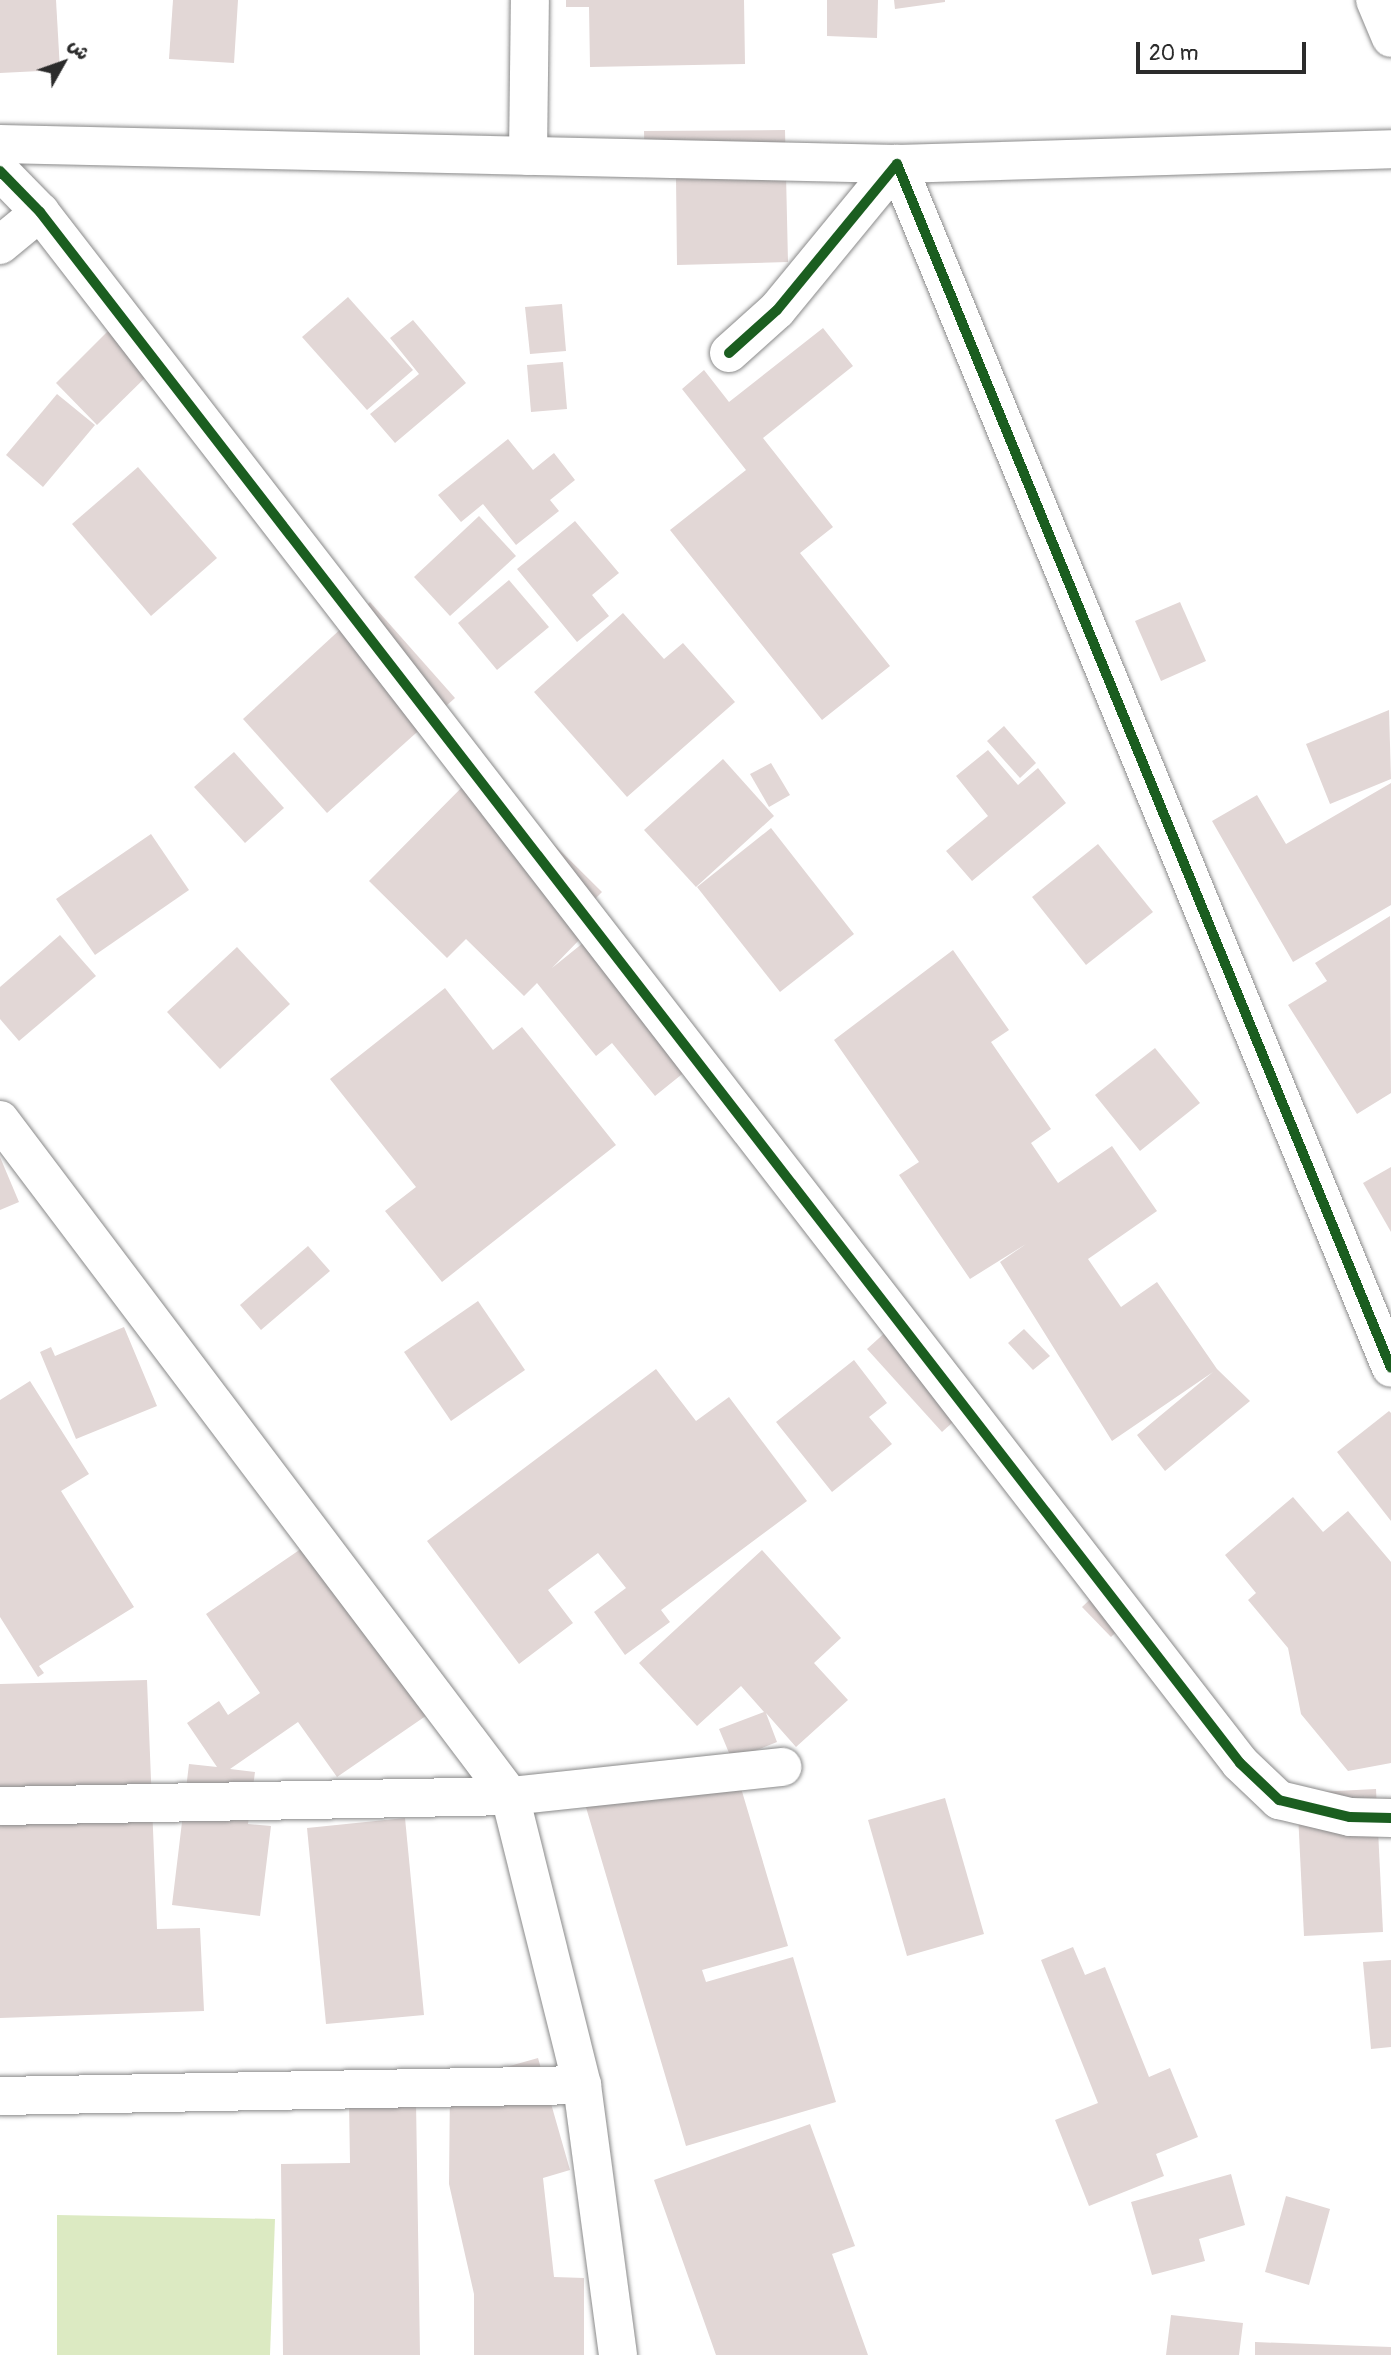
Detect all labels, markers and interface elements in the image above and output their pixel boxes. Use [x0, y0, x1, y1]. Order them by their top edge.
north arrow [28, 28, 98, 98]
scale bar [1139, 28, 1309, 72]
text: ش [63, 34, 95, 65]
text: 20 m [1149, 40, 1198, 67]

